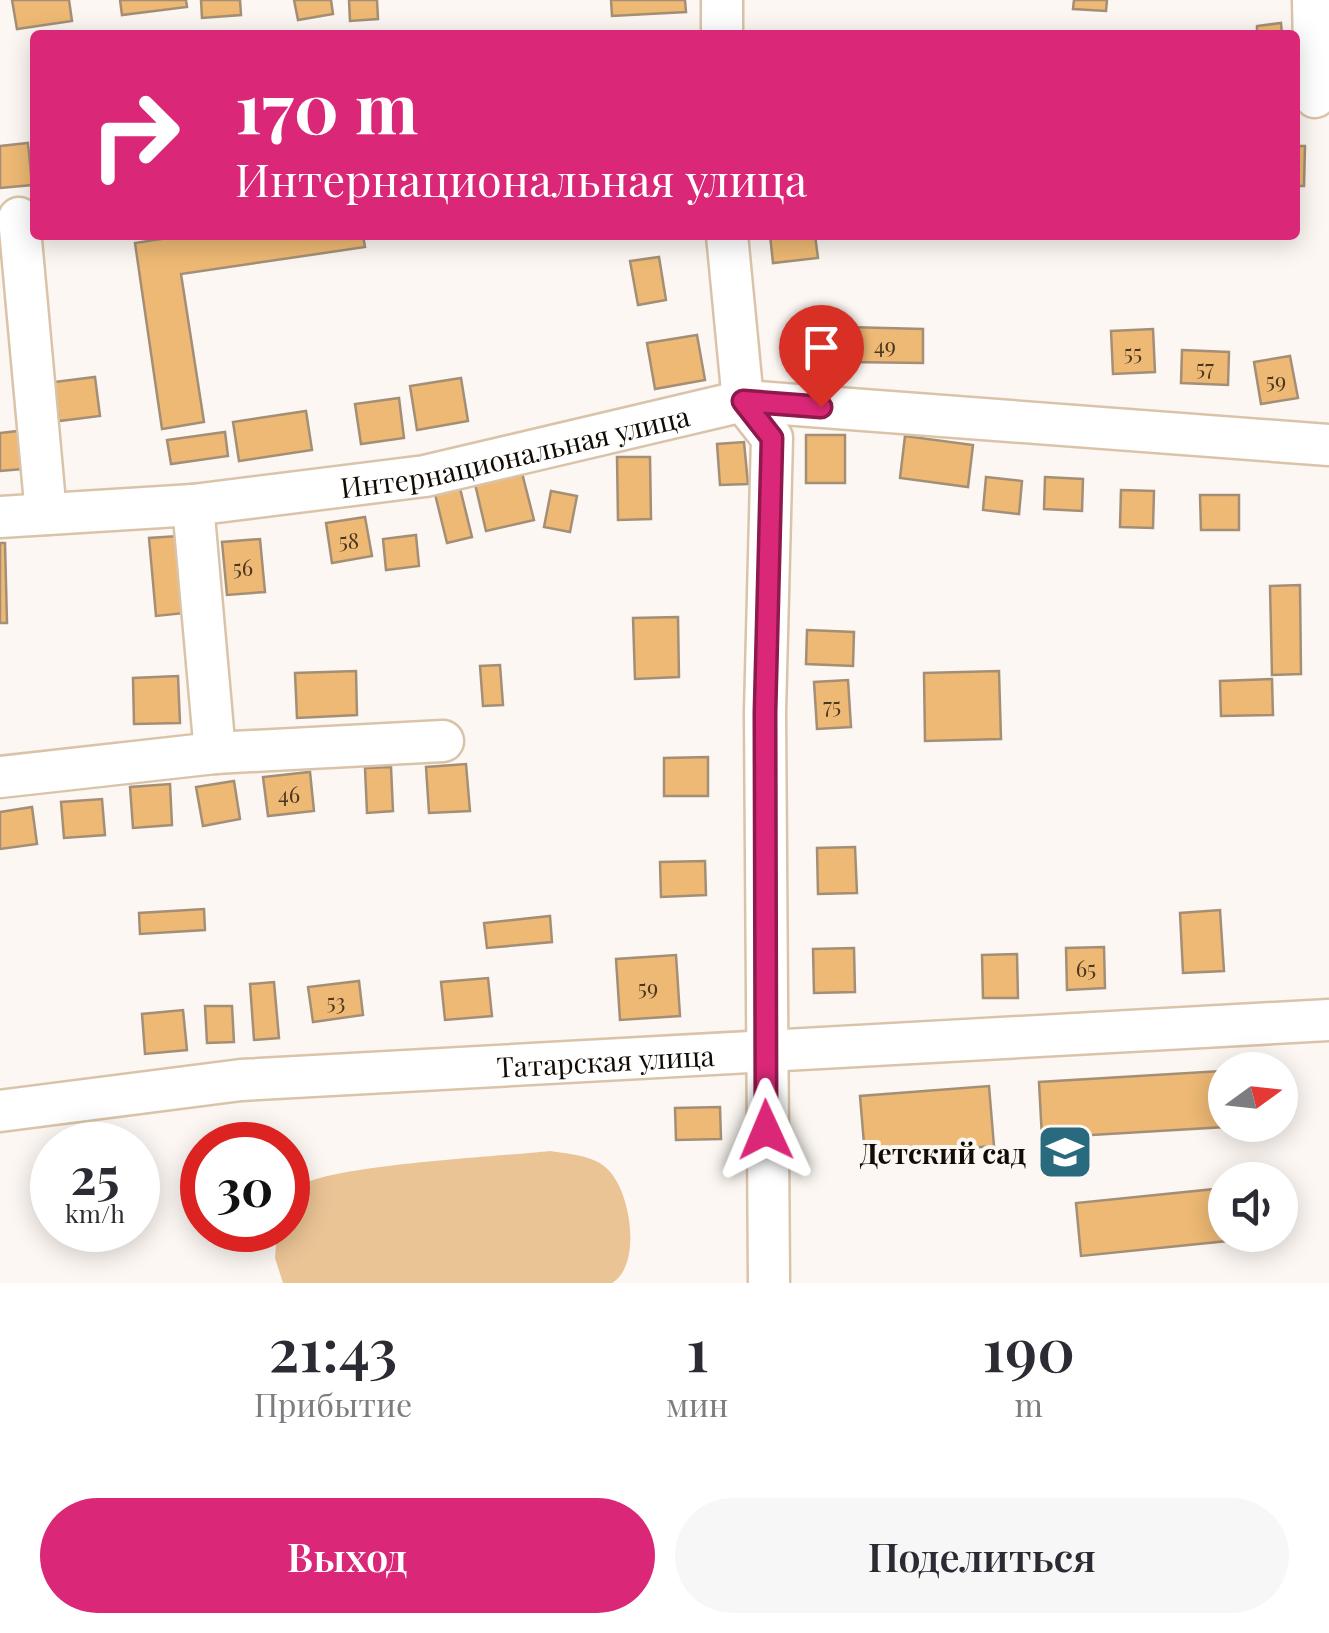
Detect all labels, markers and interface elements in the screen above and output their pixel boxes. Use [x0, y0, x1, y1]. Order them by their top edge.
text: 170 m [235, 58, 418, 152]
icon: right [70, 70, 200, 200]
text: Интернациональная улица [235, 148, 807, 208]
pin [779, 305, 864, 408]
icon: arrive [794, 320, 849, 375]
house number: 49 [874, 330, 896, 360]
house number: 55 [1124, 337, 1142, 367]
house number: 57 [1196, 352, 1214, 382]
house number: 59 [1266, 365, 1286, 395]
street label: Интернациональная улица [338, 396, 693, 505]
house number: 58 [339, 525, 359, 555]
house number: 56 [233, 552, 253, 582]
house number: 75 [823, 690, 841, 720]
house number: 46 [278, 779, 300, 809]
house number: 65 [1076, 953, 1096, 983]
house number: 59 [638, 972, 658, 1002]
house number: 53 [326, 986, 346, 1016]
street label: Татарская улица [496, 1035, 715, 1084]
north arrow [1208, 1052, 1298, 1142]
map controls [1208, 1052, 1298, 1252]
position arrow [714, 1078, 818, 1182]
speed limit sign: 30 [180, 1122, 310, 1252]
school or university icon: Детский сад [1035, 1122, 1095, 1182]
place label: Детский сад [860, 1134, 1026, 1171]
text: 25 [70, 1141, 120, 1208]
button: sound [1208, 1162, 1298, 1252]
text: km/h [65, 1196, 125, 1229]
text: 21:43 [269, 1307, 397, 1387]
text: 1 [686, 1307, 709, 1387]
text: 190 [982, 1307, 1075, 1387]
text: Прибытие [254, 1382, 412, 1425]
text: мин [666, 1382, 728, 1425]
text: m [1014, 1382, 1043, 1425]
button: Выход [40, 1498, 655, 1613]
button: Поделиться [675, 1498, 1289, 1613]

